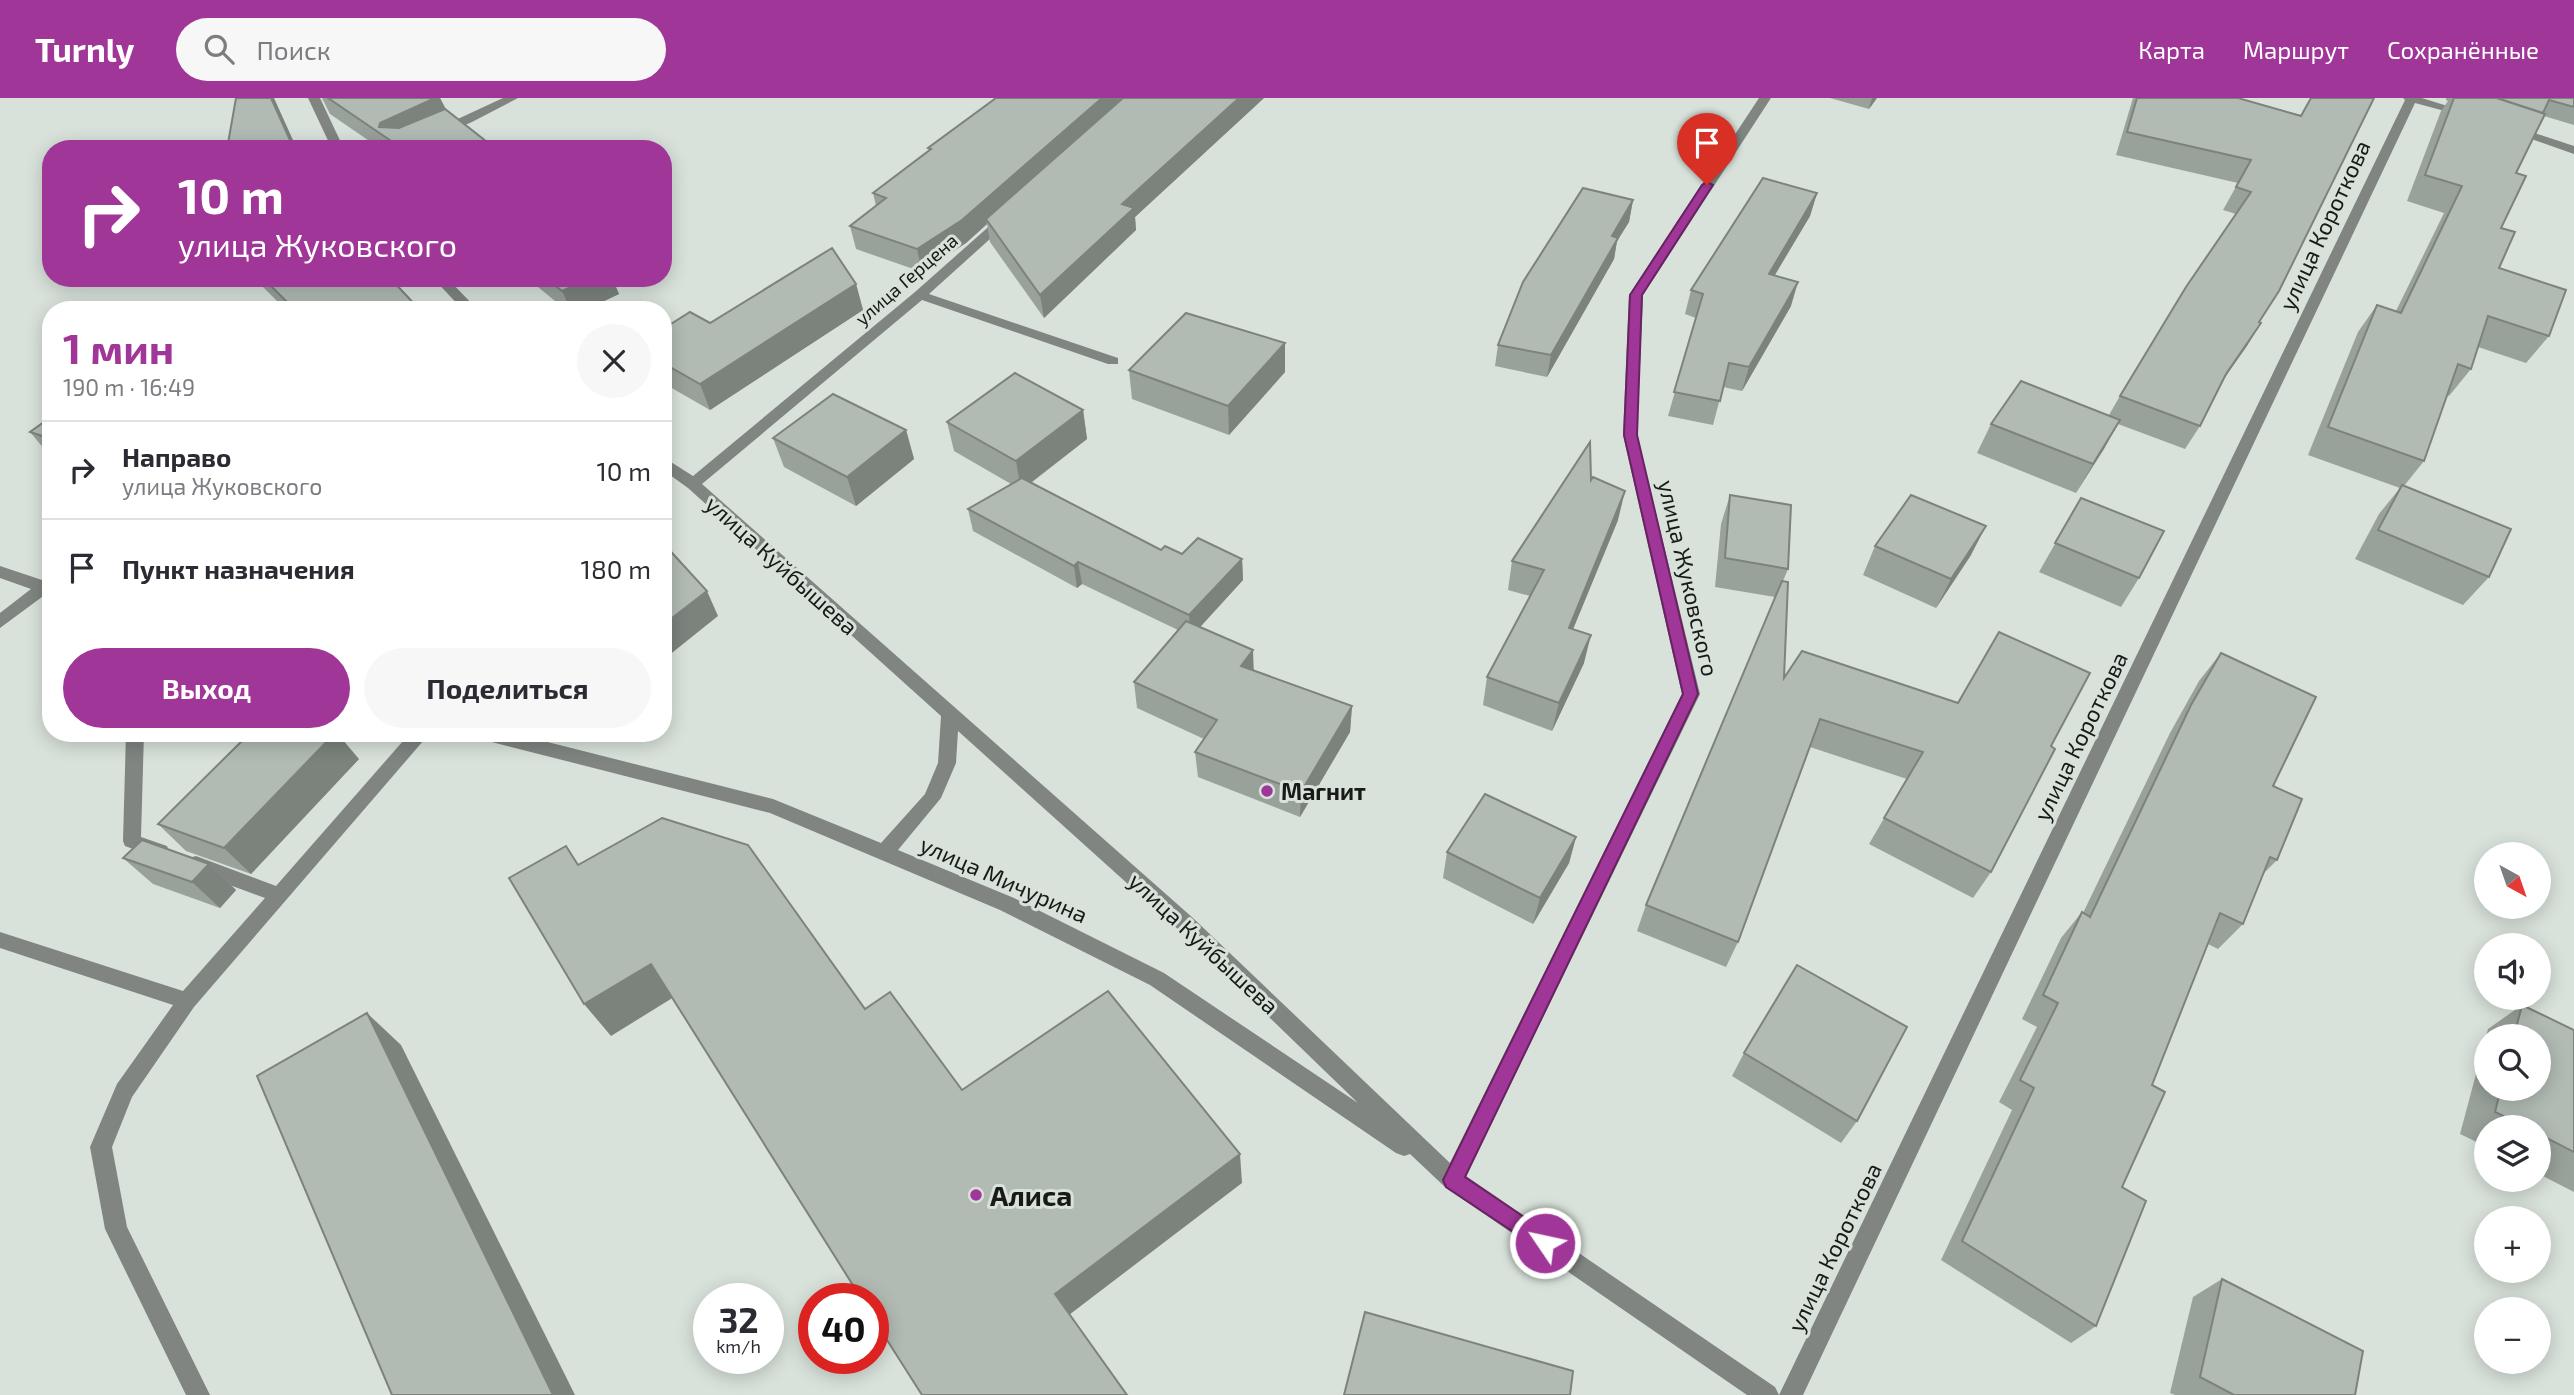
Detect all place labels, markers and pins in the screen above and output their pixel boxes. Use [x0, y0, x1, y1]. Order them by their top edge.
pin [1677, 113, 1737, 185]
place label: Магнит [1281, 777, 1366, 805]
marker: Магнит [1259, 783, 1275, 799]
place label: Алиса [990, 1178, 1072, 1212]
marker: Алиса [968, 1187, 984, 1203]

